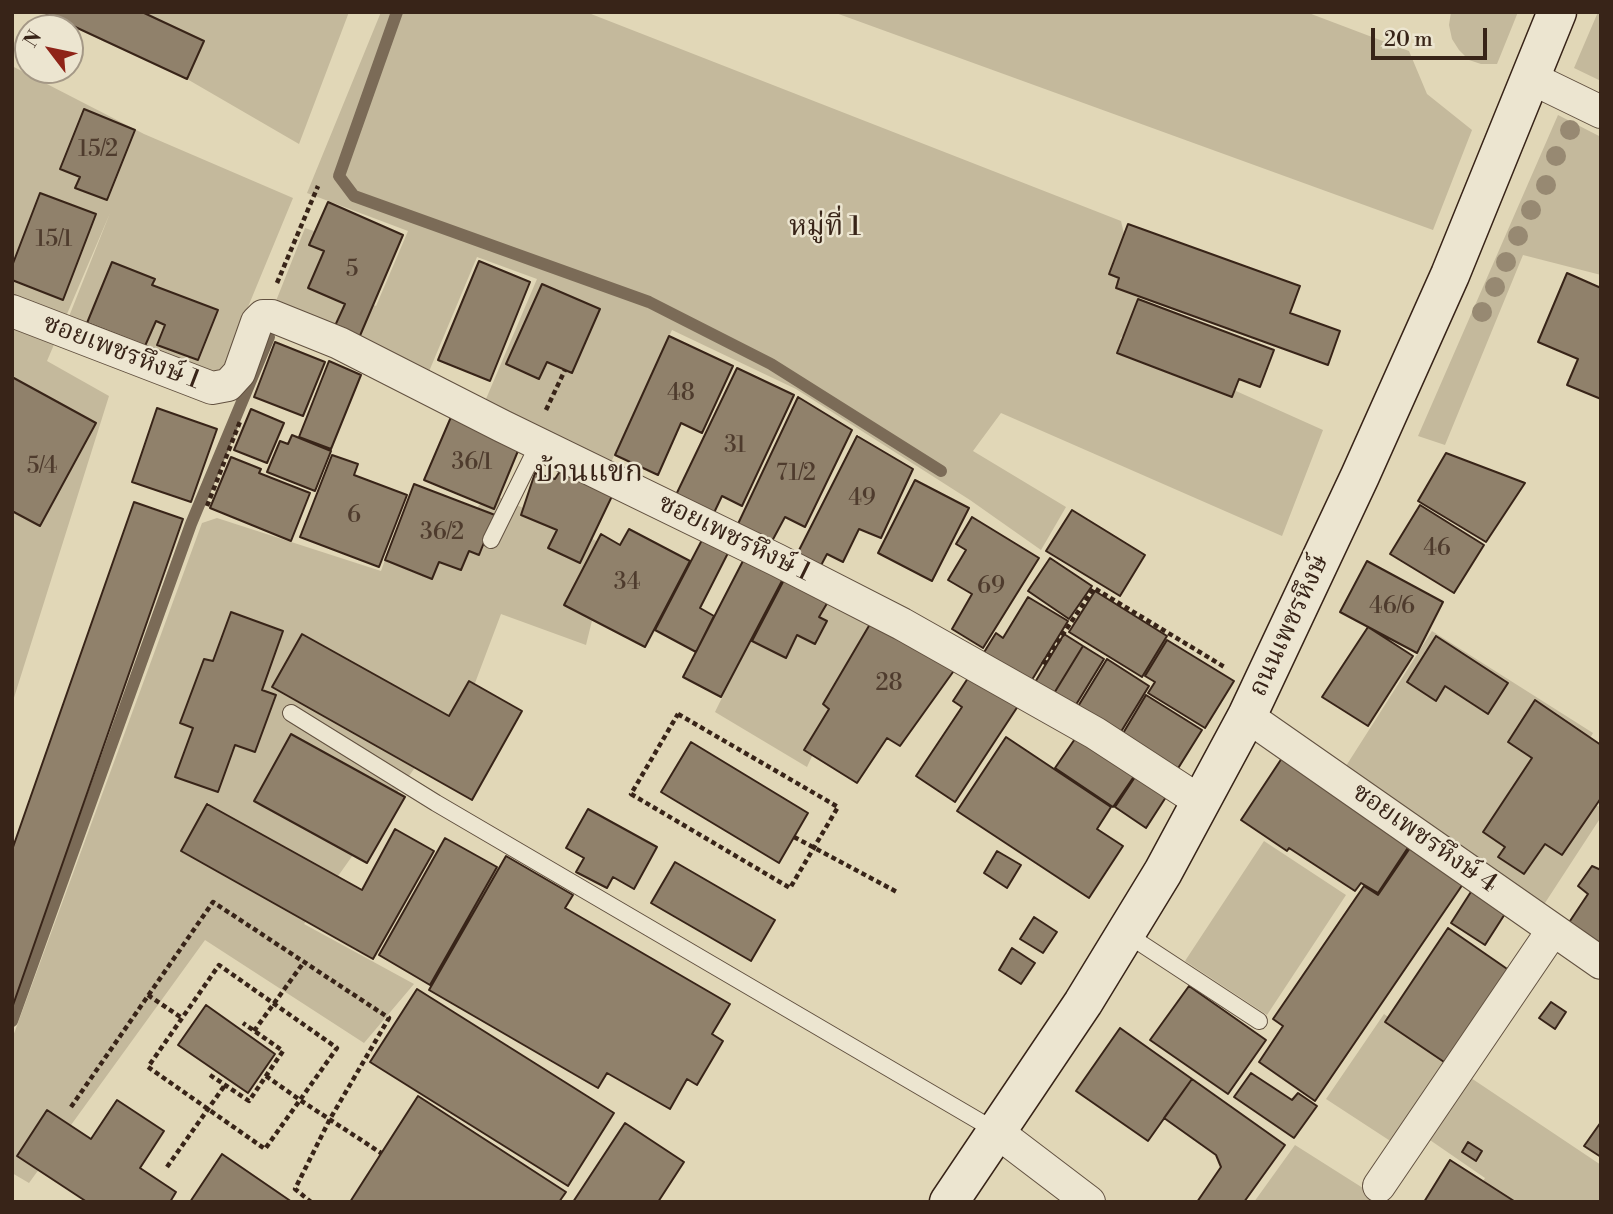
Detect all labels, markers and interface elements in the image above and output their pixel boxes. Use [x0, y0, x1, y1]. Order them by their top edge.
north arrow [14, 14, 84, 84]
scale bar [1375, 14, 1490, 58]
text: N [19, 26, 47, 52]
text: 20 m [1384, 27, 1433, 53]
house number: 15/2 [78, 136, 118, 164]
district label: หมู่ที่ 1 [789, 211, 861, 245]
house number: 15/1 [36, 226, 72, 254]
house number: 5 [346, 256, 358, 284]
street label: ซอยเพชรหึงษ์ 1 [38, 309, 204, 397]
house number: 48 [667, 380, 695, 408]
house number: 31 [724, 432, 746, 460]
house number: 36/1 [452, 449, 492, 477]
house number: 5/4 [27, 453, 57, 481]
district label: บ้านแขก [535, 456, 643, 492]
house number: 71/2 [776, 460, 816, 488]
house number: 49 [848, 485, 876, 513]
street label: ซอยเพชรหึงษ์ 1 [653, 489, 815, 589]
house number: 6 [347, 502, 361, 530]
house number: 36/2 [420, 519, 464, 547]
house number: 46 [1423, 535, 1451, 563]
street label: ถนนเพชรหึงษ์ [1244, 550, 1336, 702]
house number: 34 [614, 569, 640, 597]
house number: 69 [977, 573, 1005, 601]
house number: 46/6 [1369, 593, 1415, 621]
house number: 28 [875, 670, 903, 698]
street label: ซอยเพชรหึงษ์ 4 [1345, 777, 1503, 901]

